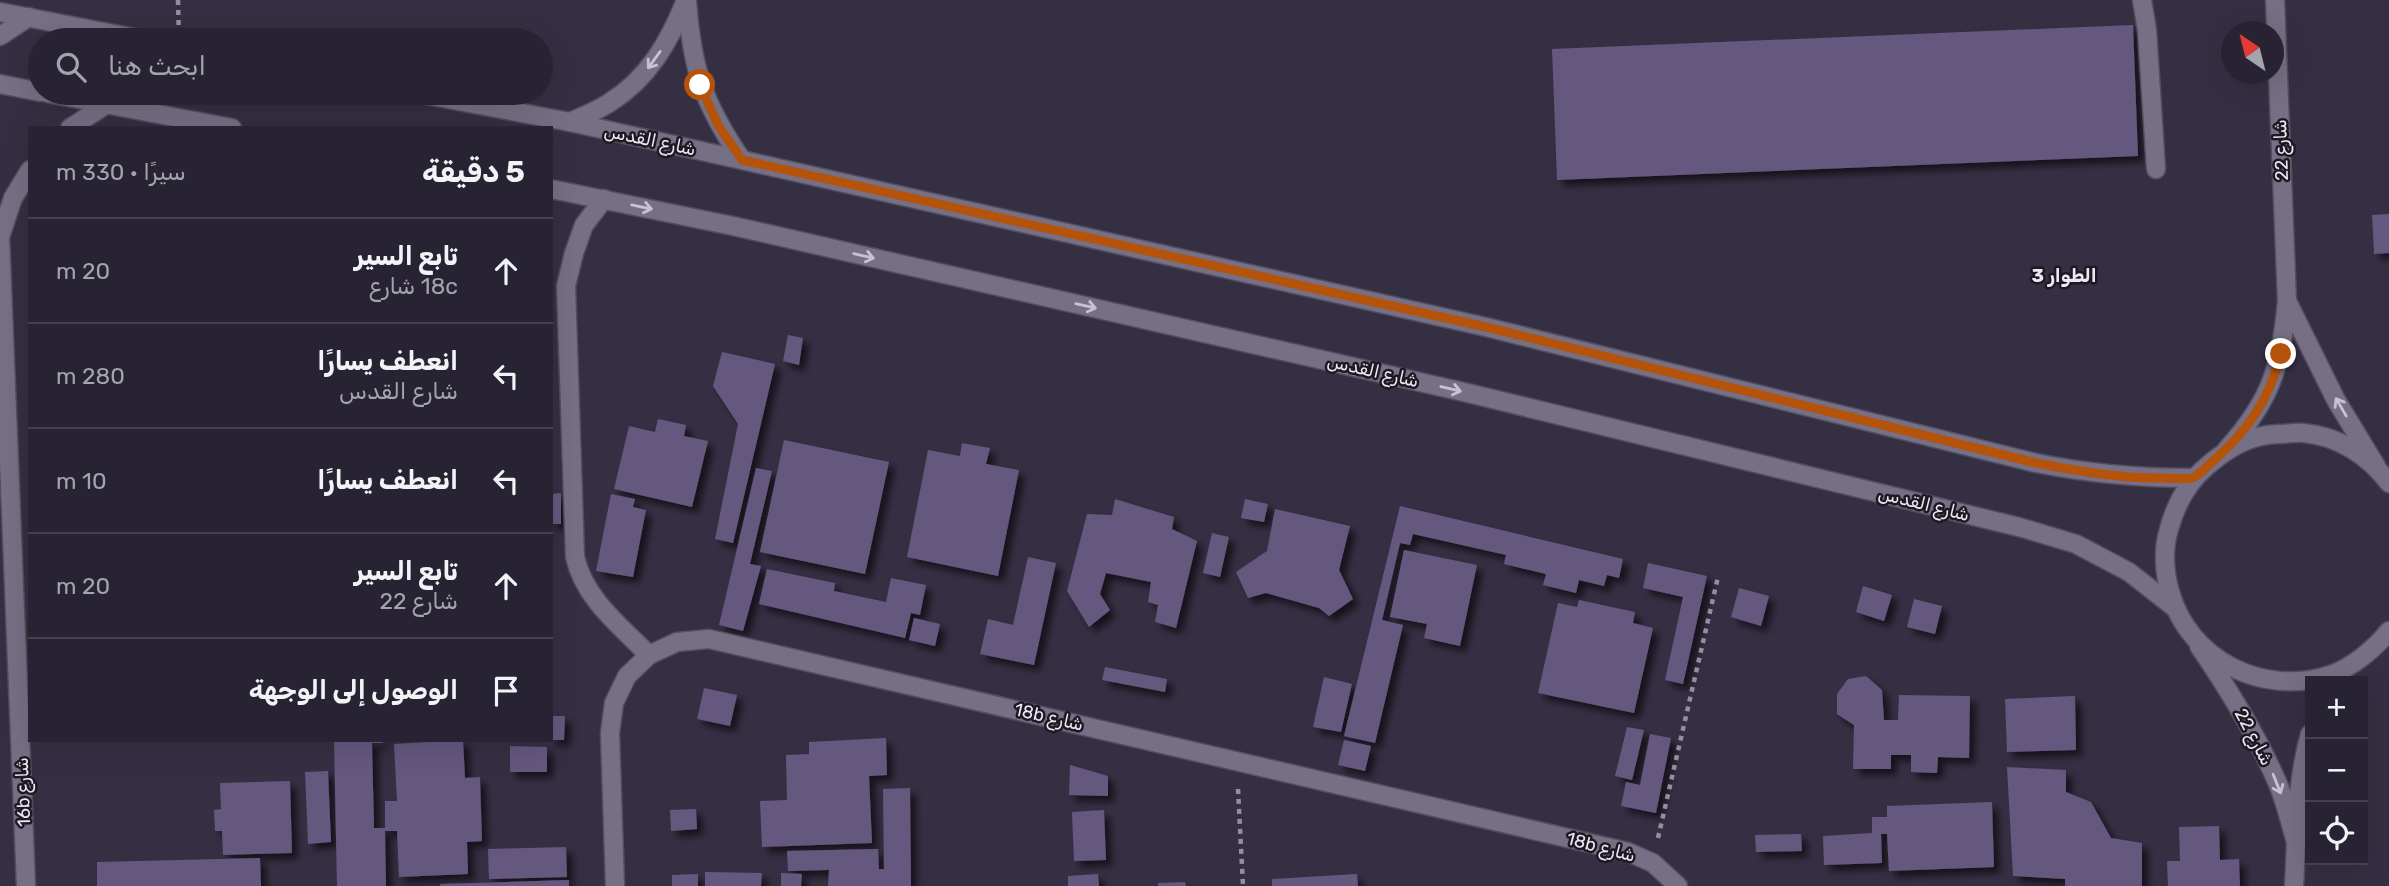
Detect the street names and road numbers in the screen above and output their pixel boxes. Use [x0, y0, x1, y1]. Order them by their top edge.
street label: شارع 22 [2269, 119, 2294, 181]
street label: شارع القدس [602, 120, 698, 161]
street label: شارع القدس [1325, 350, 1421, 393]
street label: شارع القدس [1876, 482, 1972, 527]
street label: 18b شارع [1012, 698, 1086, 737]
street label: شارع 22 [2229, 705, 2278, 770]
street label: 16b شارع [11, 757, 36, 827]
street label: 18b شارع [1564, 827, 1638, 868]

